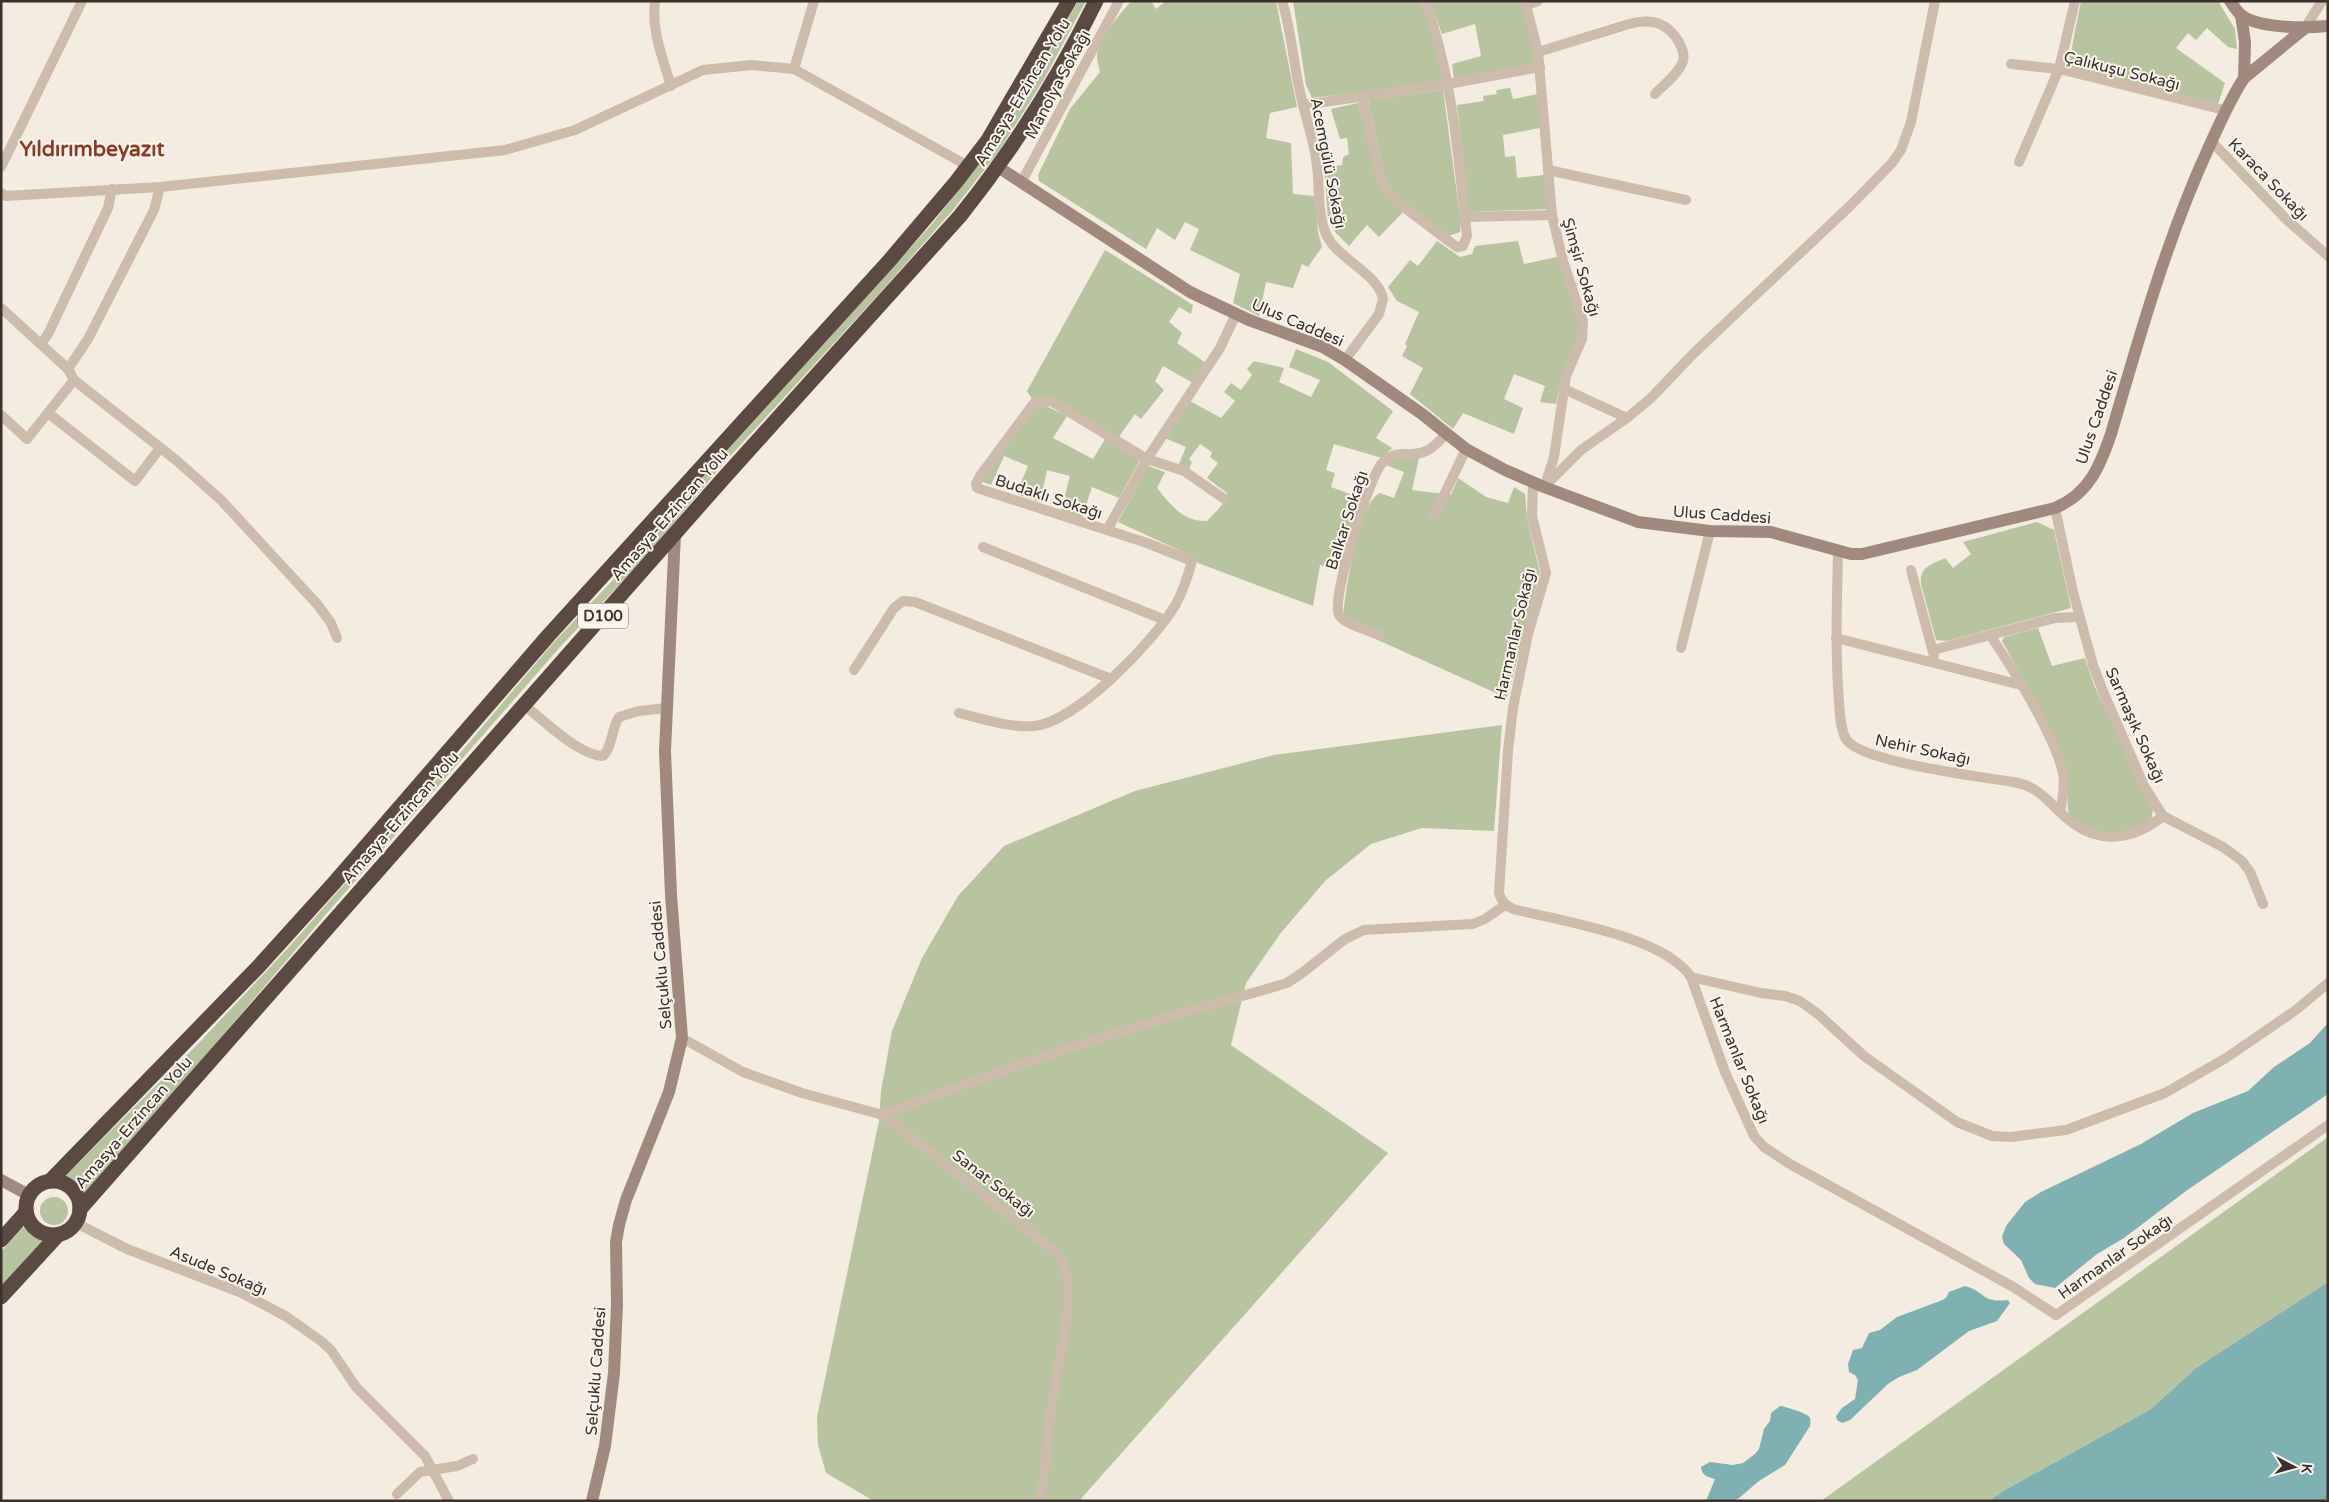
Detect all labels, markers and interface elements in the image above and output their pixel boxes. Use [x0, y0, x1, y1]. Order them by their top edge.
street label: Amasya-Erzincan Yolu [971, 15, 1075, 170]
street label: Manolya Sokağı [1021, 26, 1095, 142]
street label: Çalıkuşu Sokağı [2061, 47, 2182, 95]
street label: Acemgülü Sokağı [1306, 96, 1351, 230]
street label: Karaca Sokağı [2224, 134, 2313, 225]
district label: Yıldırımbeyazıt [19, 137, 165, 162]
street label: Şimşir Sokağı [1557, 216, 1605, 319]
street label: Ulus Caddesi [1248, 294, 1347, 351]
street label: Ulus Caddesi [2071, 367, 2122, 467]
street label: Amasya-Erzincan Yolu [607, 444, 733, 585]
street label: Balkar Sokağı [1322, 468, 1372, 572]
street label: Budaklı Sokağı [992, 470, 1105, 524]
street label: Ulus Caddesi [1672, 502, 1772, 528]
street label: Harmanlar Sokağı [1490, 566, 1540, 702]
road number: D100 [578, 604, 628, 628]
street label: Sarmaşık Sokağı [2101, 665, 2170, 786]
street label: Nehir Sokağı [1873, 730, 1972, 770]
street label: Amasya-Erzincan Yolu [338, 747, 464, 888]
street label: Selçuklu Caddesi [645, 900, 677, 1030]
street label: Harmanlar Sokağı [1704, 994, 1774, 1127]
street label: Amasya-Erzincan Yolu [71, 1052, 197, 1193]
street label: Sanat Sokağı [948, 1145, 1039, 1222]
street label: Harmanlar Sokağı [2055, 1210, 2177, 1304]
street label: Asude Sokağı [167, 1241, 270, 1300]
street label: Selçuklu Caddesi [582, 1306, 610, 1436]
north arrow [2269, 1442, 2319, 1492]
text: K [2297, 1463, 2315, 1474]

